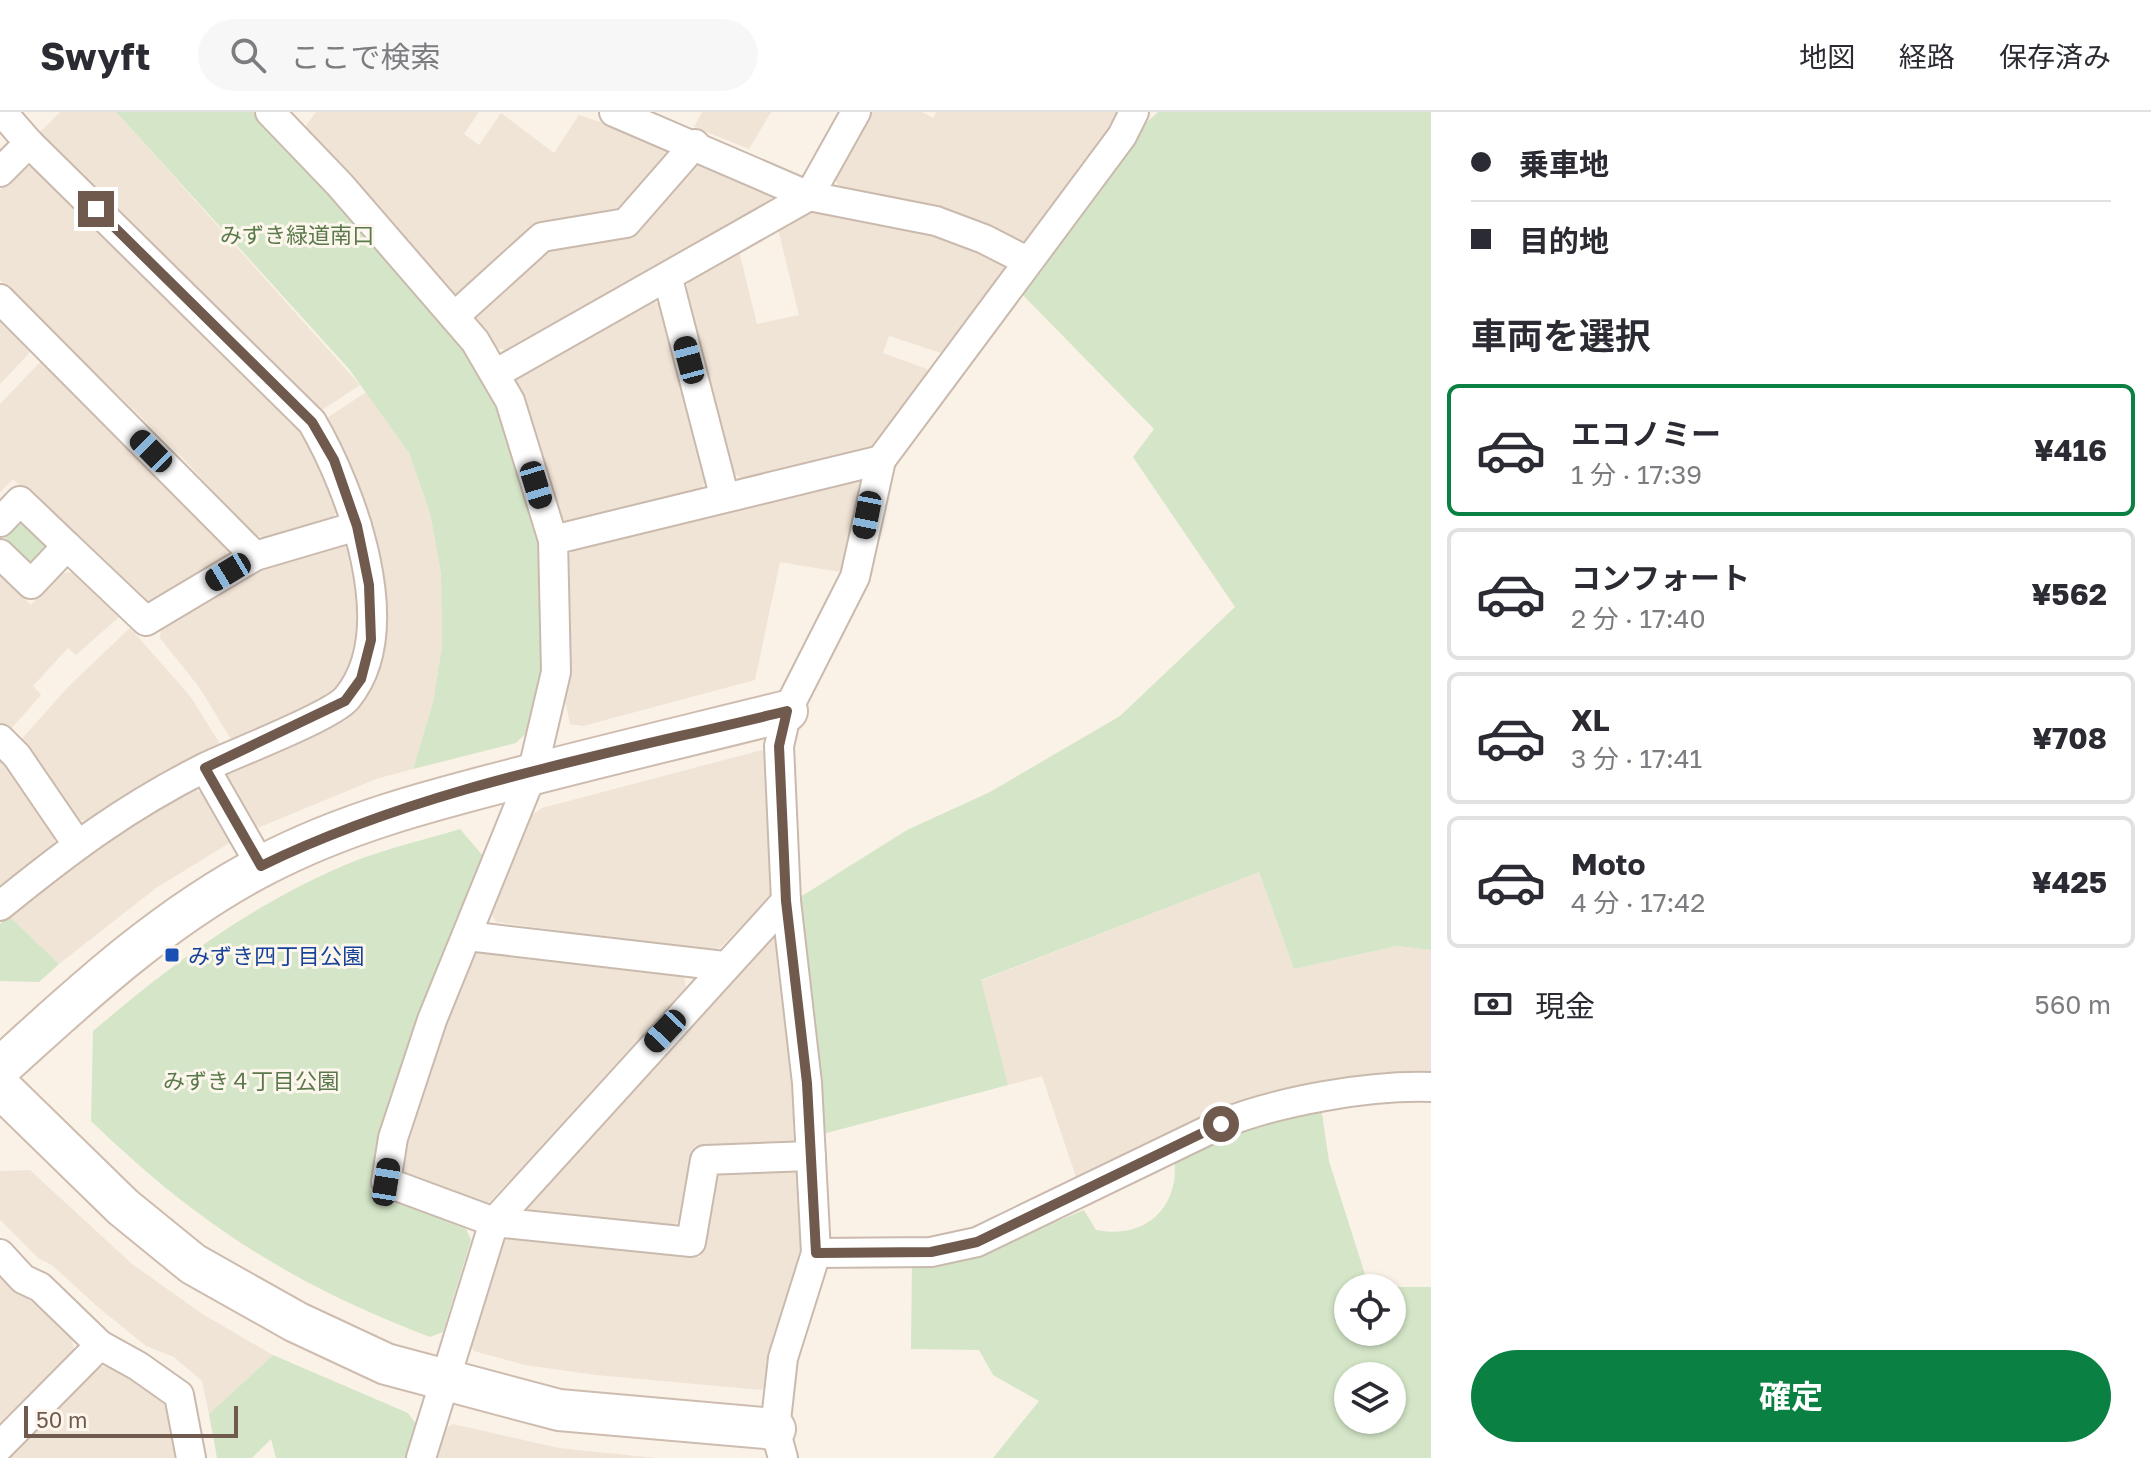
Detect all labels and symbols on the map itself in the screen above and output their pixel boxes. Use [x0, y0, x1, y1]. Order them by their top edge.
route end [78, 191, 114, 227]
park label: みずき緑道南口 [220, 221, 374, 248]
car [671, 334, 707, 386]
car [126, 426, 176, 476]
car [518, 459, 554, 511]
car [851, 489, 883, 541]
car [201, 549, 255, 595]
place label: みずき四丁目公園 [188, 942, 364, 969]
marker: みずき四丁目公園 [163, 946, 181, 964]
car [640, 1005, 690, 1057]
park label: みずき４丁目公園 [163, 1067, 339, 1094]
route start [1203, 1106, 1239, 1142]
car [370, 1156, 402, 1208]
scale bar [24, 1402, 238, 1438]

